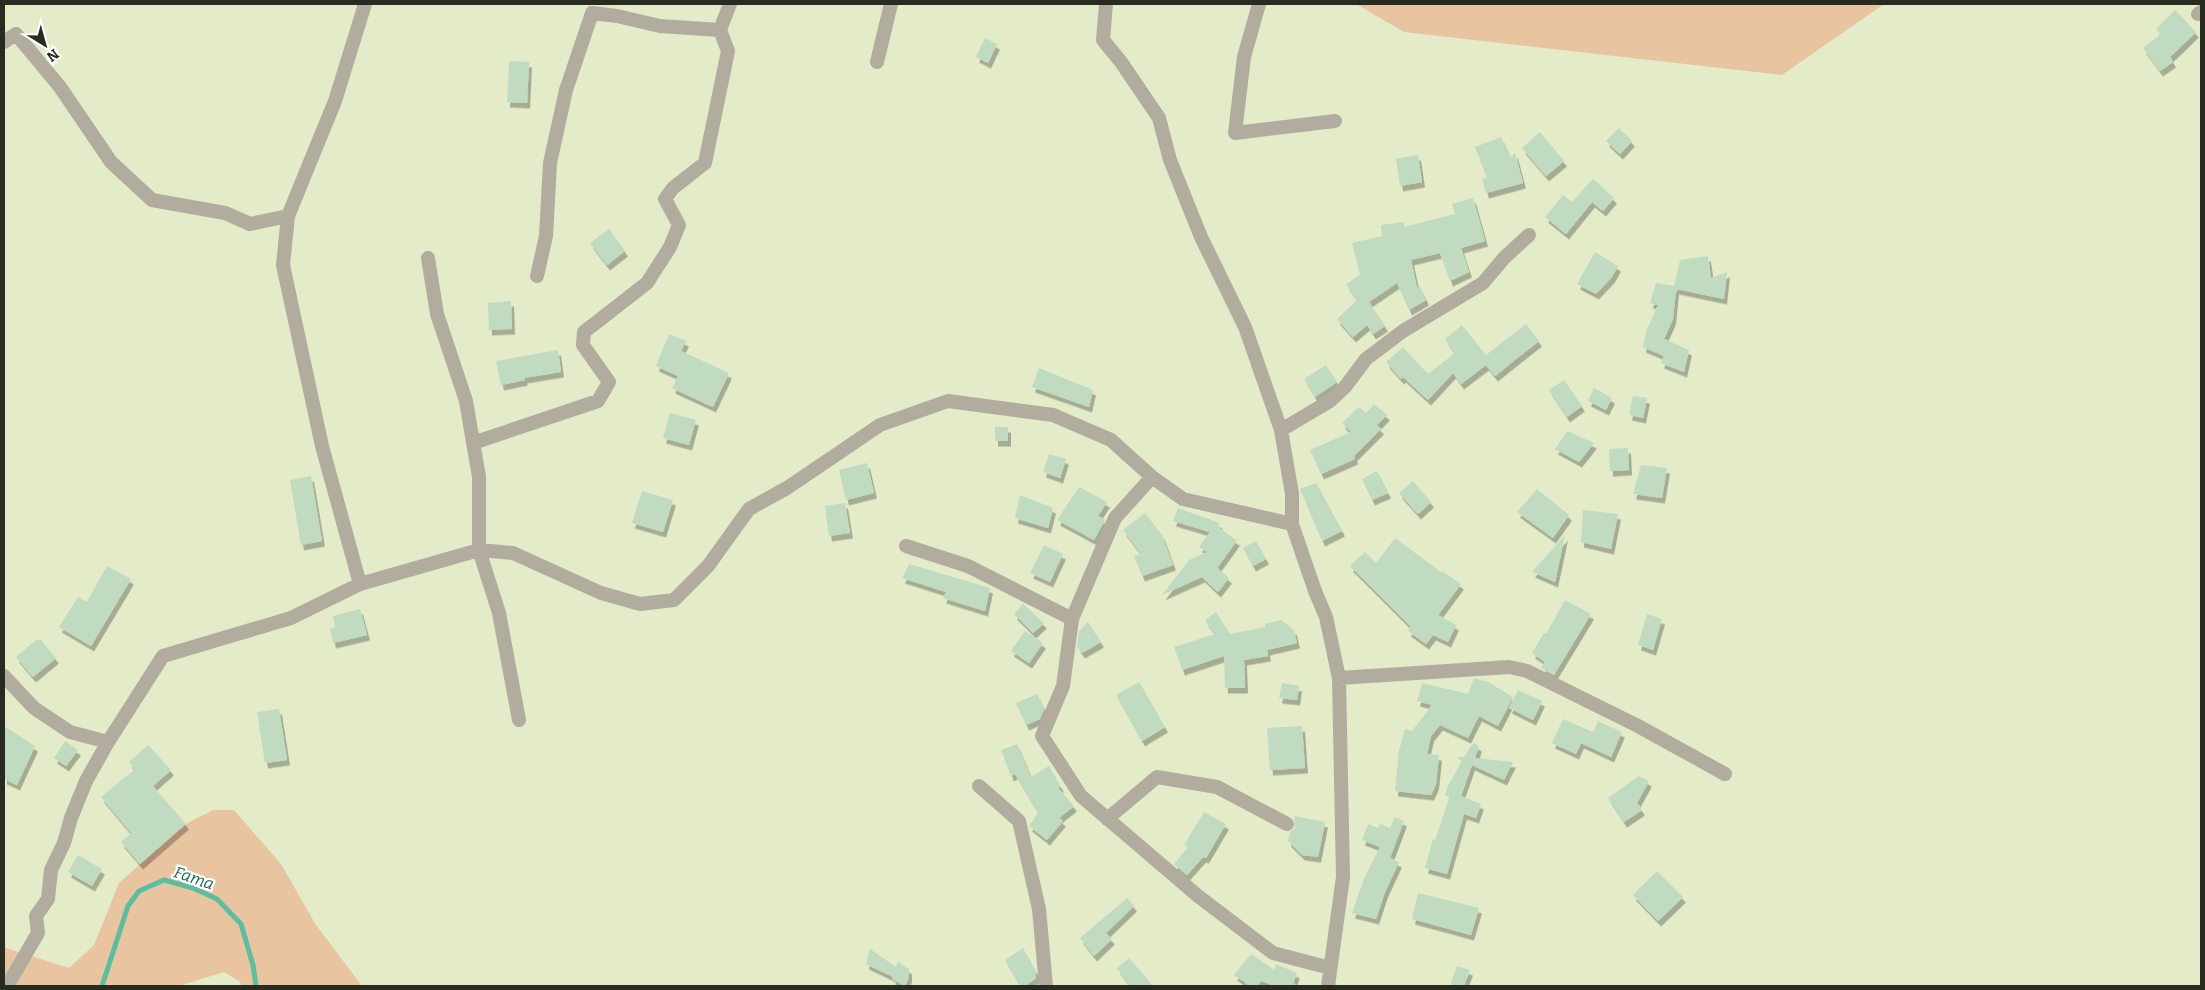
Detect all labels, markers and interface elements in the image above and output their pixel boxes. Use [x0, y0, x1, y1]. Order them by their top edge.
north arrow [20, 20, 70, 70]
text: N [43, 45, 62, 65]
water label: Fama [171, 862, 217, 894]

